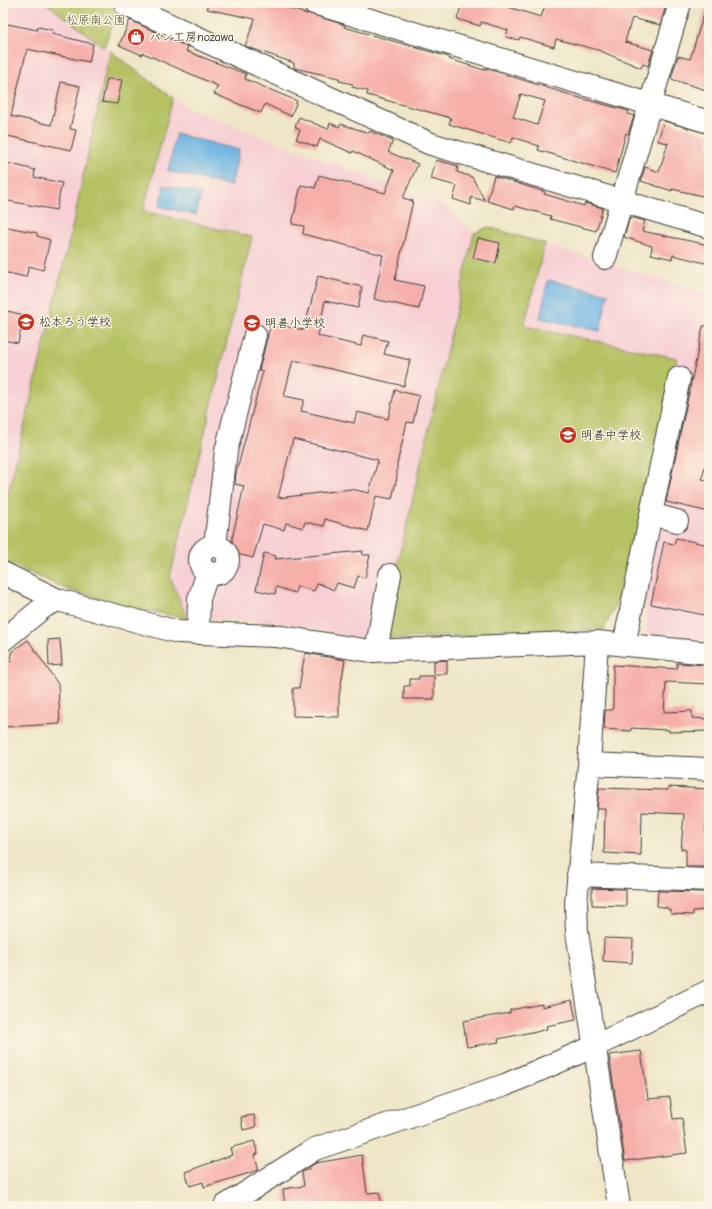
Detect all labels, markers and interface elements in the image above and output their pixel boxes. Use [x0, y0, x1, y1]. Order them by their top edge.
park label: 松原南公園 [66, 13, 126, 27]
shop icon: パン工房nozawa [126, 27, 146, 47]
place label: パン工房nozawa [149, 30, 234, 44]
school or university icon: 松本ろう学校 [16, 312, 36, 332]
school or university icon: 明善小学校 [242, 313, 262, 333]
place label: 松本ろう学校 [39, 315, 111, 329]
place label: 明善小学校 [265, 316, 325, 330]
school or university icon: 明善中学校 [558, 425, 578, 445]
place label: 明善中学校 [581, 428, 641, 442]

